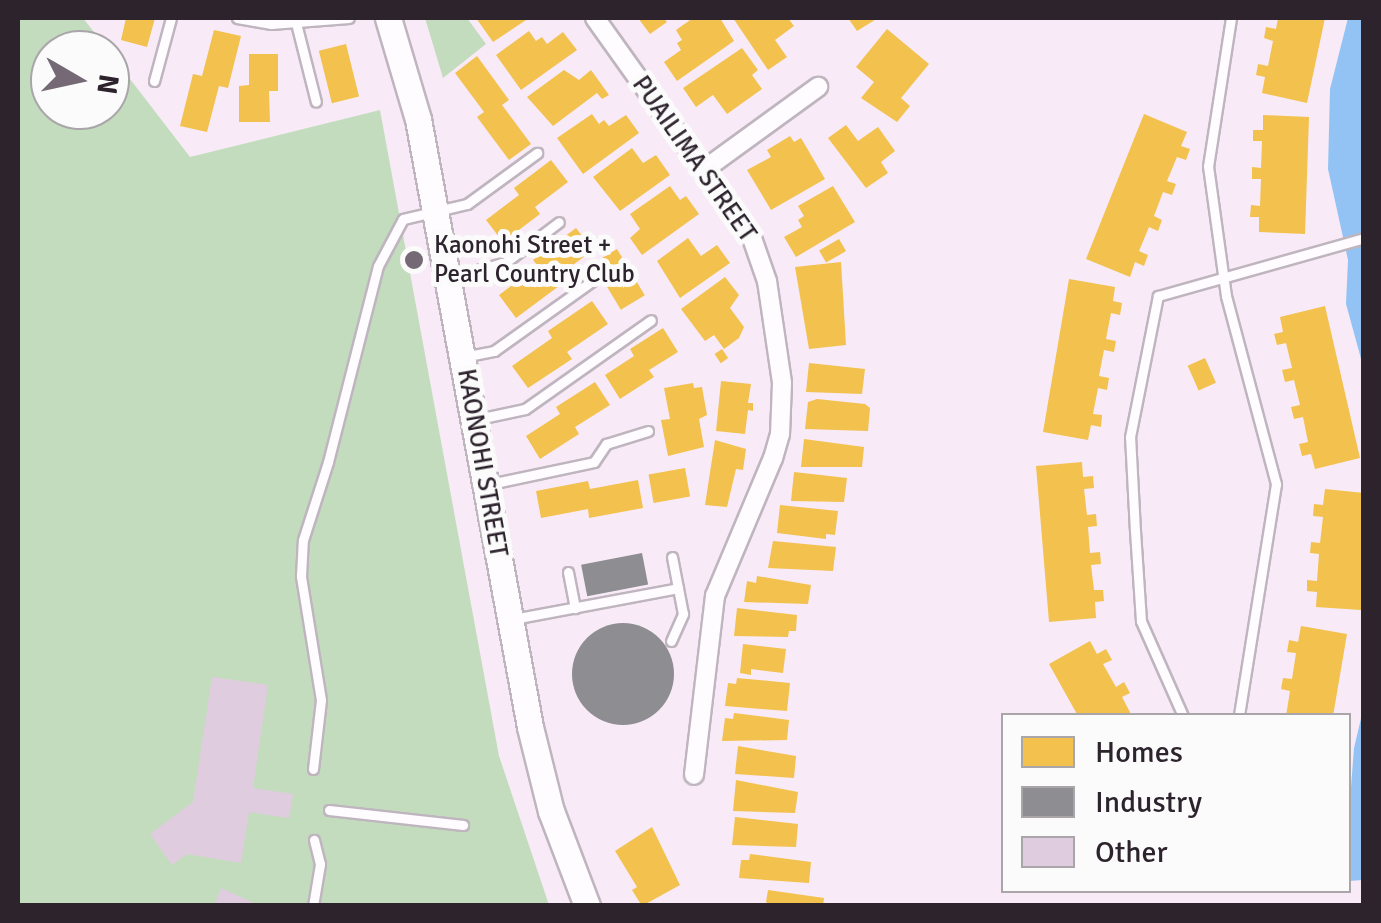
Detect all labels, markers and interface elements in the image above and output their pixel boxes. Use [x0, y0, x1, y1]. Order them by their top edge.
north arrow [30, 30, 130, 130]
street label: PUAILIMA STREET [626, 70, 762, 248]
text: N [89, 72, 126, 97]
place label: Kaonohi Street + Pearl Country Club [434, 231, 635, 290]
marker: Kaonohi Street + Pearl Country Club [403, 249, 425, 271]
street label: KAONOHI STREET [451, 367, 513, 559]
legend [1001, 713, 1351, 893]
text: Homes [1095, 734, 1183, 771]
text: Industry [1095, 784, 1202, 821]
text: Other [1095, 834, 1168, 871]

